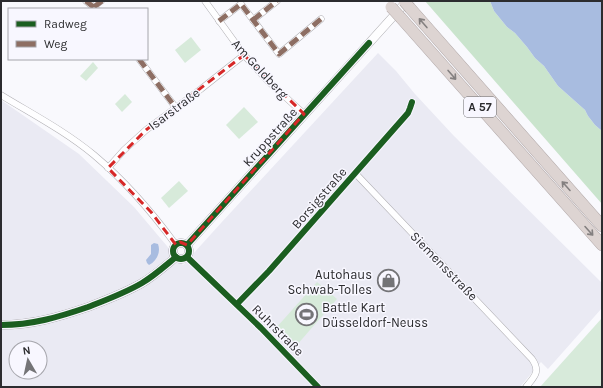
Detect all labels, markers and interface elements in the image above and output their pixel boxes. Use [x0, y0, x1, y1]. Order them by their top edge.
legend [8, 8, 148, 60]
text: Radweg [44, 17, 87, 31]
one-way arrow [418, 18, 427, 28]
street label: Am Goldberg [229, 36, 292, 102]
text: Weg [44, 37, 68, 51]
one-way arrow [447, 70, 456, 80]
street label: Isarstraße [145, 85, 203, 133]
road number: A 57 [464, 97, 496, 117]
street label: Kruppstraße [240, 104, 301, 169]
street label: Borsigstraße [288, 164, 350, 232]
one-way arrow [561, 181, 571, 191]
one-way arrow [584, 226, 594, 236]
street label: Siemensstraße [407, 228, 481, 304]
place label: Autohaus Schwab-Tolles [287, 267, 372, 297]
shop icon: Autohaus Schwab-Tolles [375, 268, 401, 294]
place label: Battle Kart Düsseldorf-Neuss [322, 300, 428, 330]
street label: Ruhrstraße [249, 301, 307, 359]
sports icon: Battle Kart Düsseldorf-Neuss [293, 301, 319, 327]
north arrow [8, 340, 48, 380]
text: N [22, 344, 31, 358]

